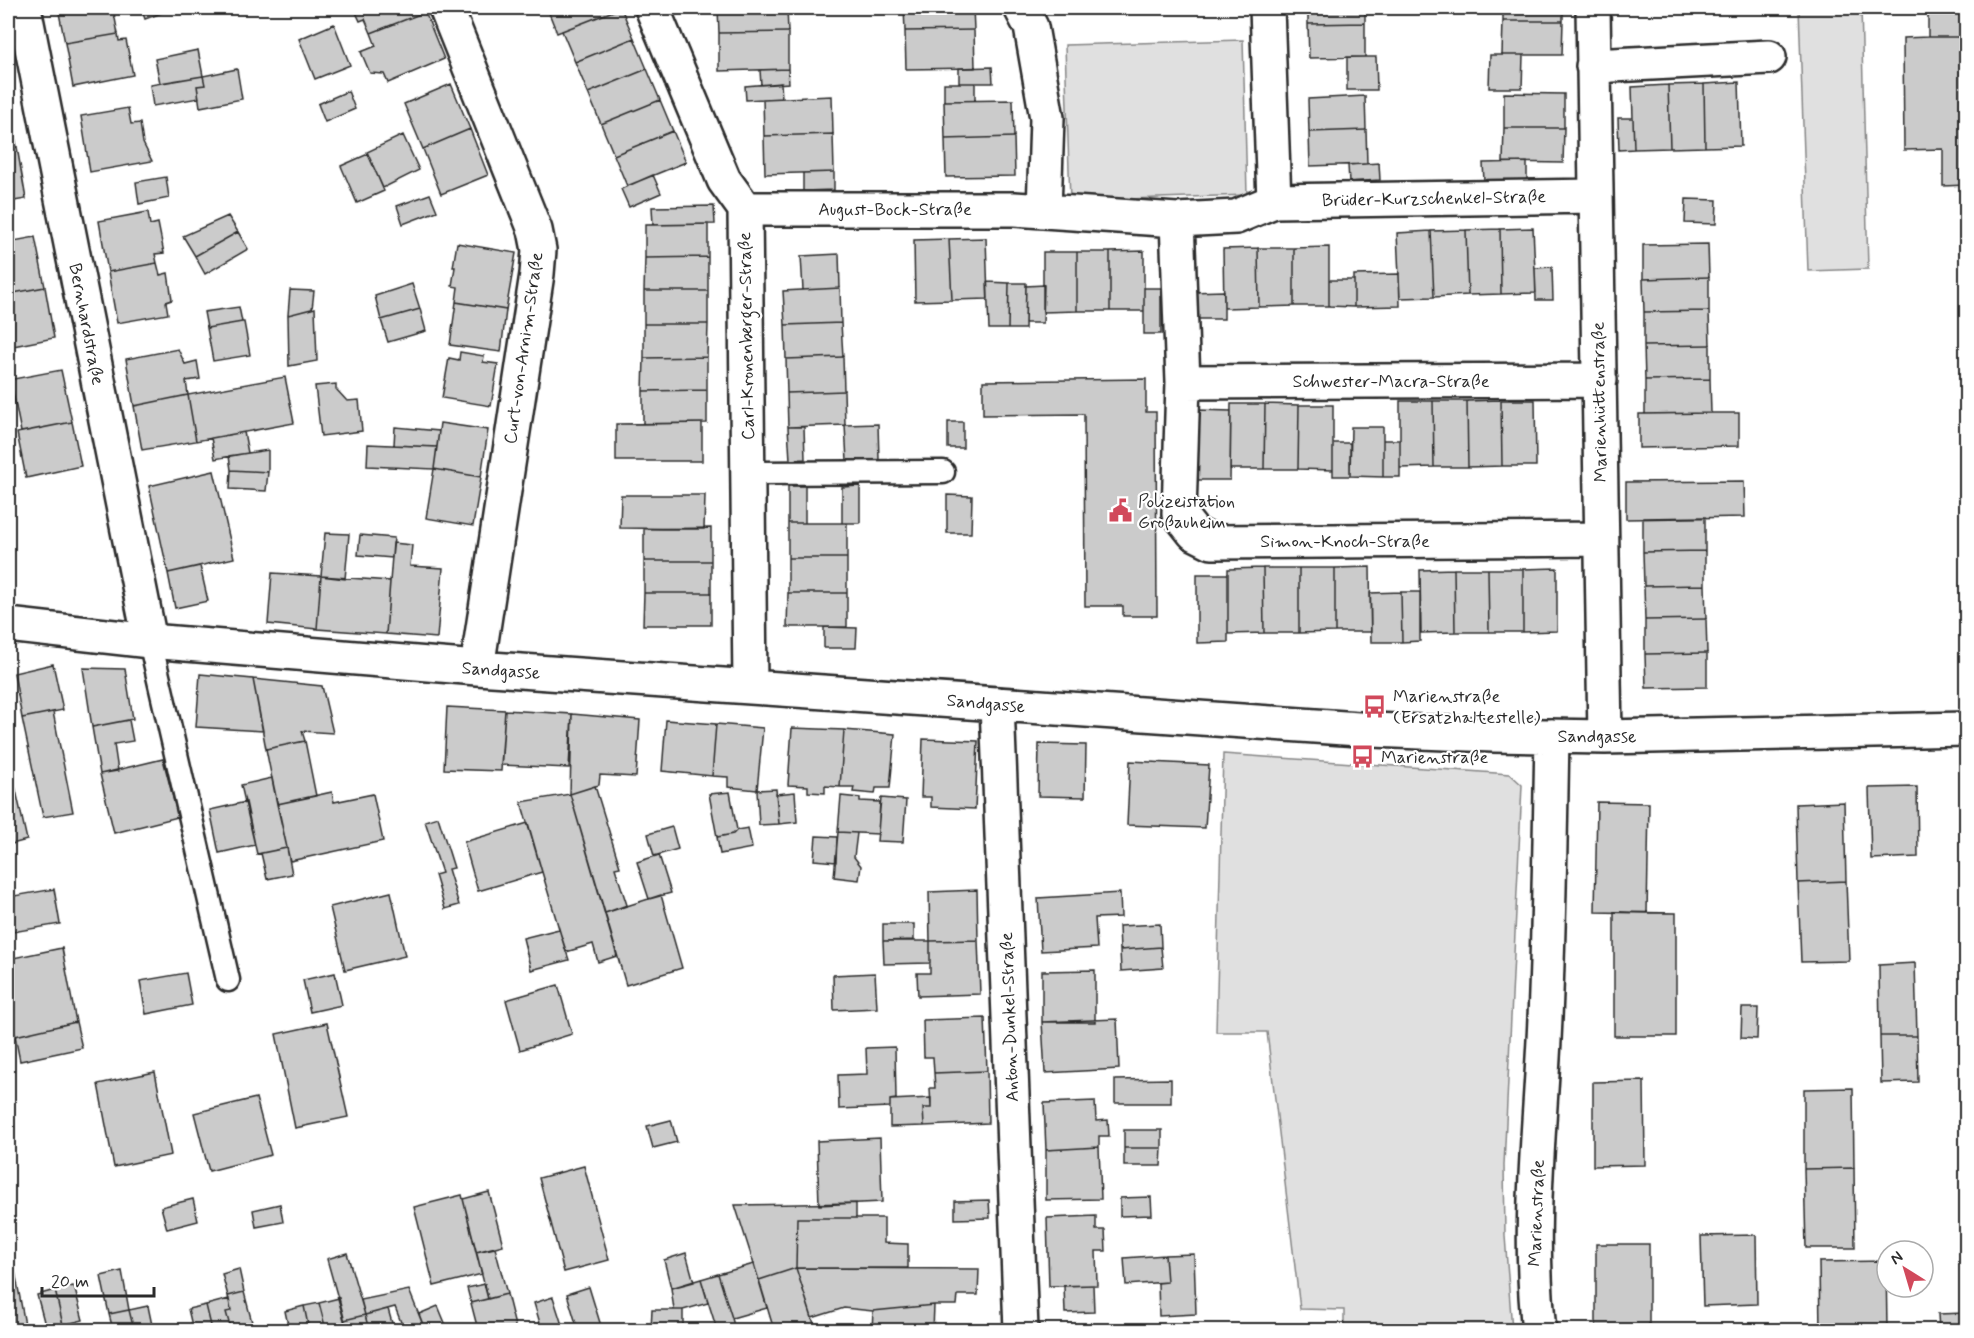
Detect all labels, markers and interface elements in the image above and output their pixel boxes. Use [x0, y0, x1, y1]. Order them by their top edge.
street label: Brüder-Kurzschenkel-Straße [1322, 185, 1546, 213]
street label: August-Bock-Straße [818, 198, 972, 222]
street label: Carl-Kronenberger-Straße [733, 232, 763, 440]
street label: Curt-von-Arnim-Straße [499, 251, 549, 446]
street label: Bernhardstraße [62, 261, 110, 387]
street label: Marienhüttenstraße [1587, 321, 1613, 483]
street label: Schwester-Macra-Straße [1293, 370, 1490, 394]
place label: Polizeistation Großauheim [1138, 490, 1235, 535]
public building icon: Polizeistation Großauheim [1107, 498, 1133, 524]
street label: Simon-Knoch-Straße [1260, 530, 1430, 554]
street label: Sandgasse [461, 656, 541, 686]
place label: Marienstraße (Ersatzhaltestelle) [1393, 685, 1541, 730]
street label: Sandgasse [946, 689, 1026, 719]
bus stop icon: Marienstraße (Ersatzhaltestelle) [1362, 693, 1388, 719]
street label: Sandgasse [1558, 725, 1636, 749]
bus stop icon: Marienstraße [1350, 744, 1376, 770]
place label: Marienstraße [1381, 746, 1488, 770]
street label: Anton-Dunkel-Straße [995, 932, 1025, 1102]
street label: Marienstraße [1523, 1159, 1551, 1267]
north arrow [1875, 1239, 1935, 1299]
text: N [1886, 1247, 1907, 1270]
scale bar [42, 1260, 154, 1298]
text: 20 m [51, 1270, 89, 1294]

